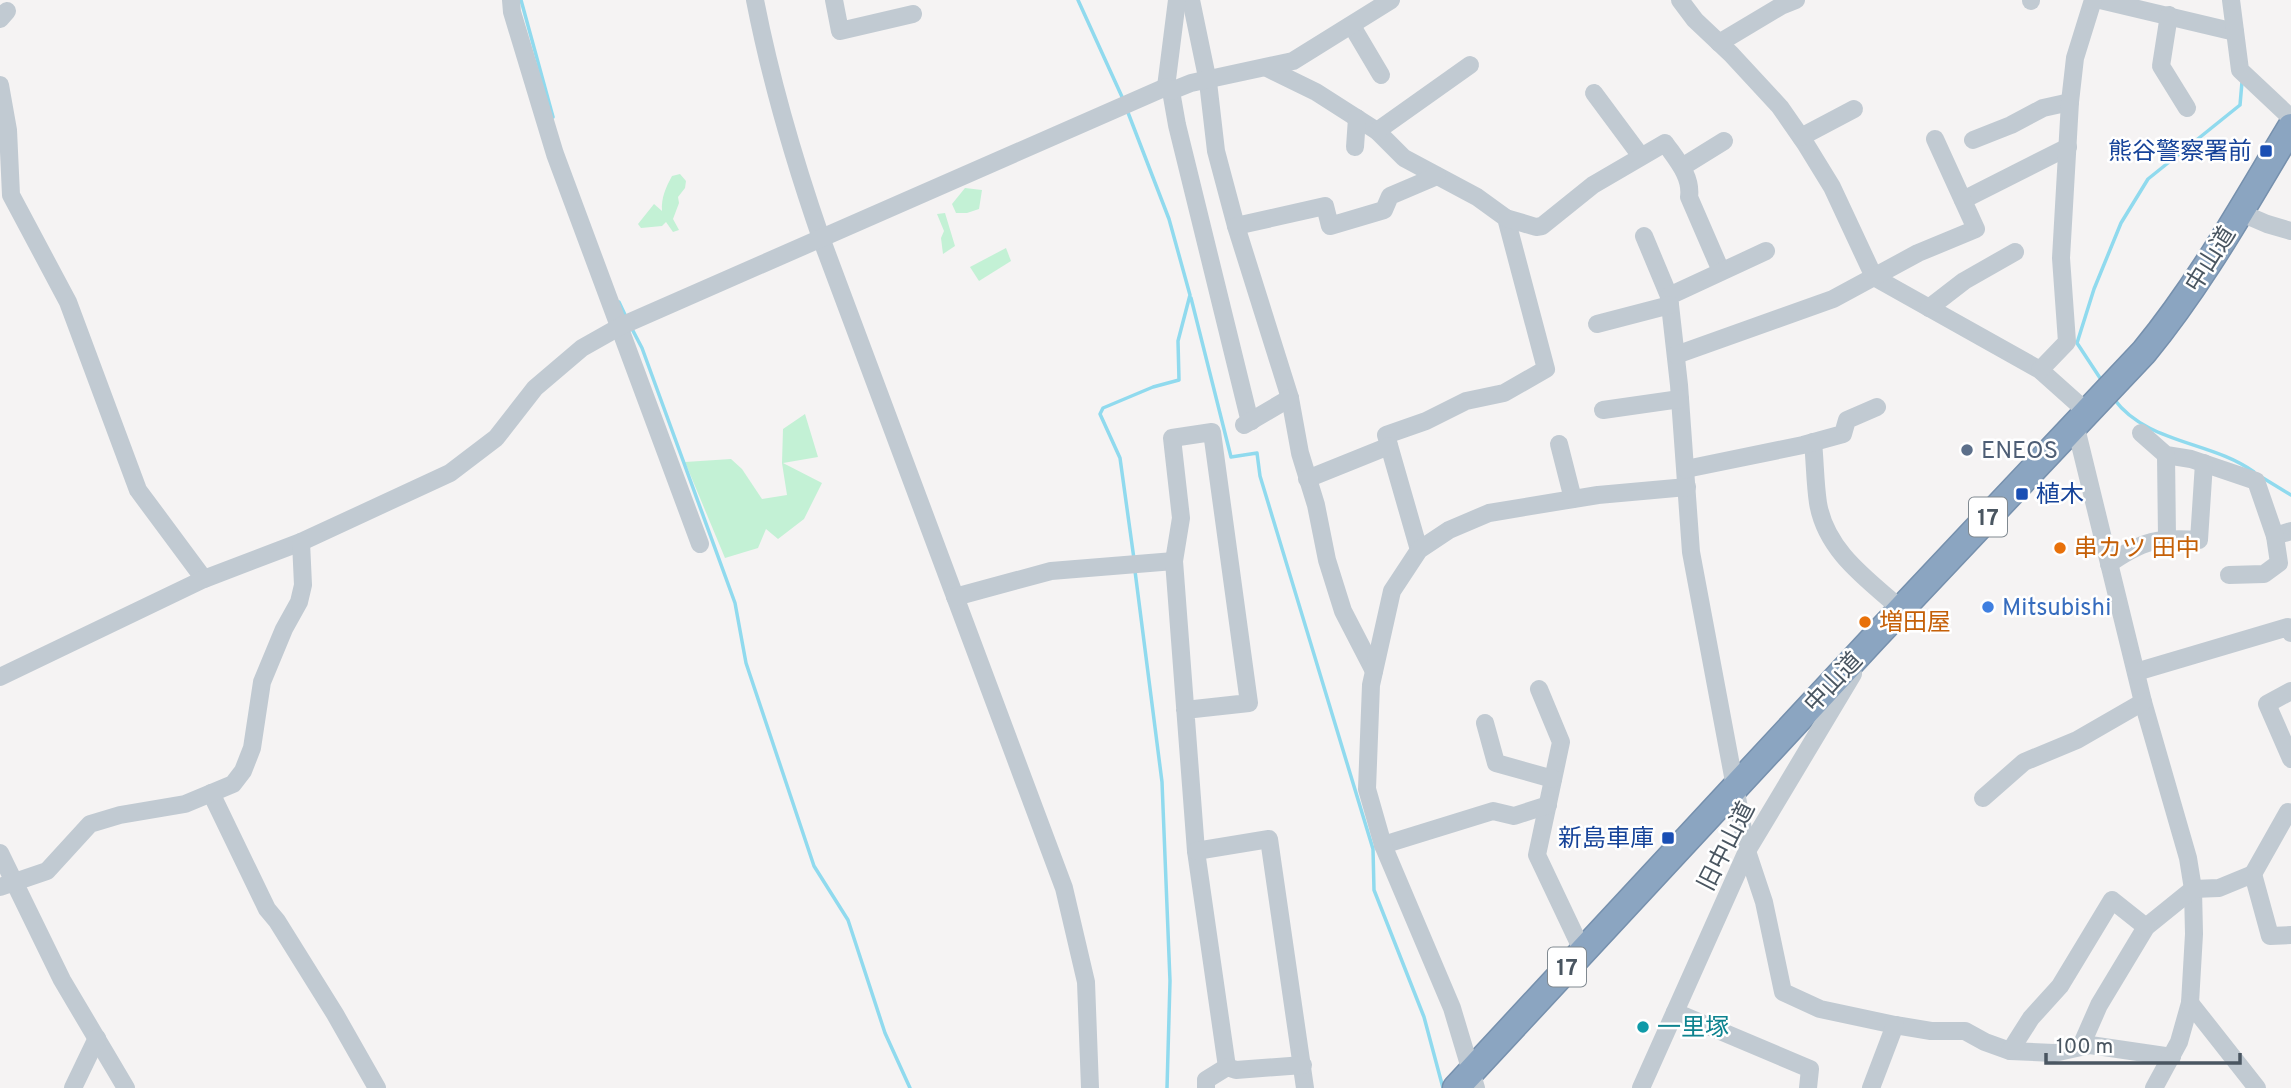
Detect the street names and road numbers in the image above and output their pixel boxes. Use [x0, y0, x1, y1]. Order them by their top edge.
street label: 中山道 [2180, 222, 2243, 299]
road number: 17 [1969, 498, 2007, 537]
street label: 中山道 [1799, 647, 1870, 720]
street label: 旧中山道 [1693, 797, 1763, 896]
road number: 17 [1548, 948, 1586, 986]

